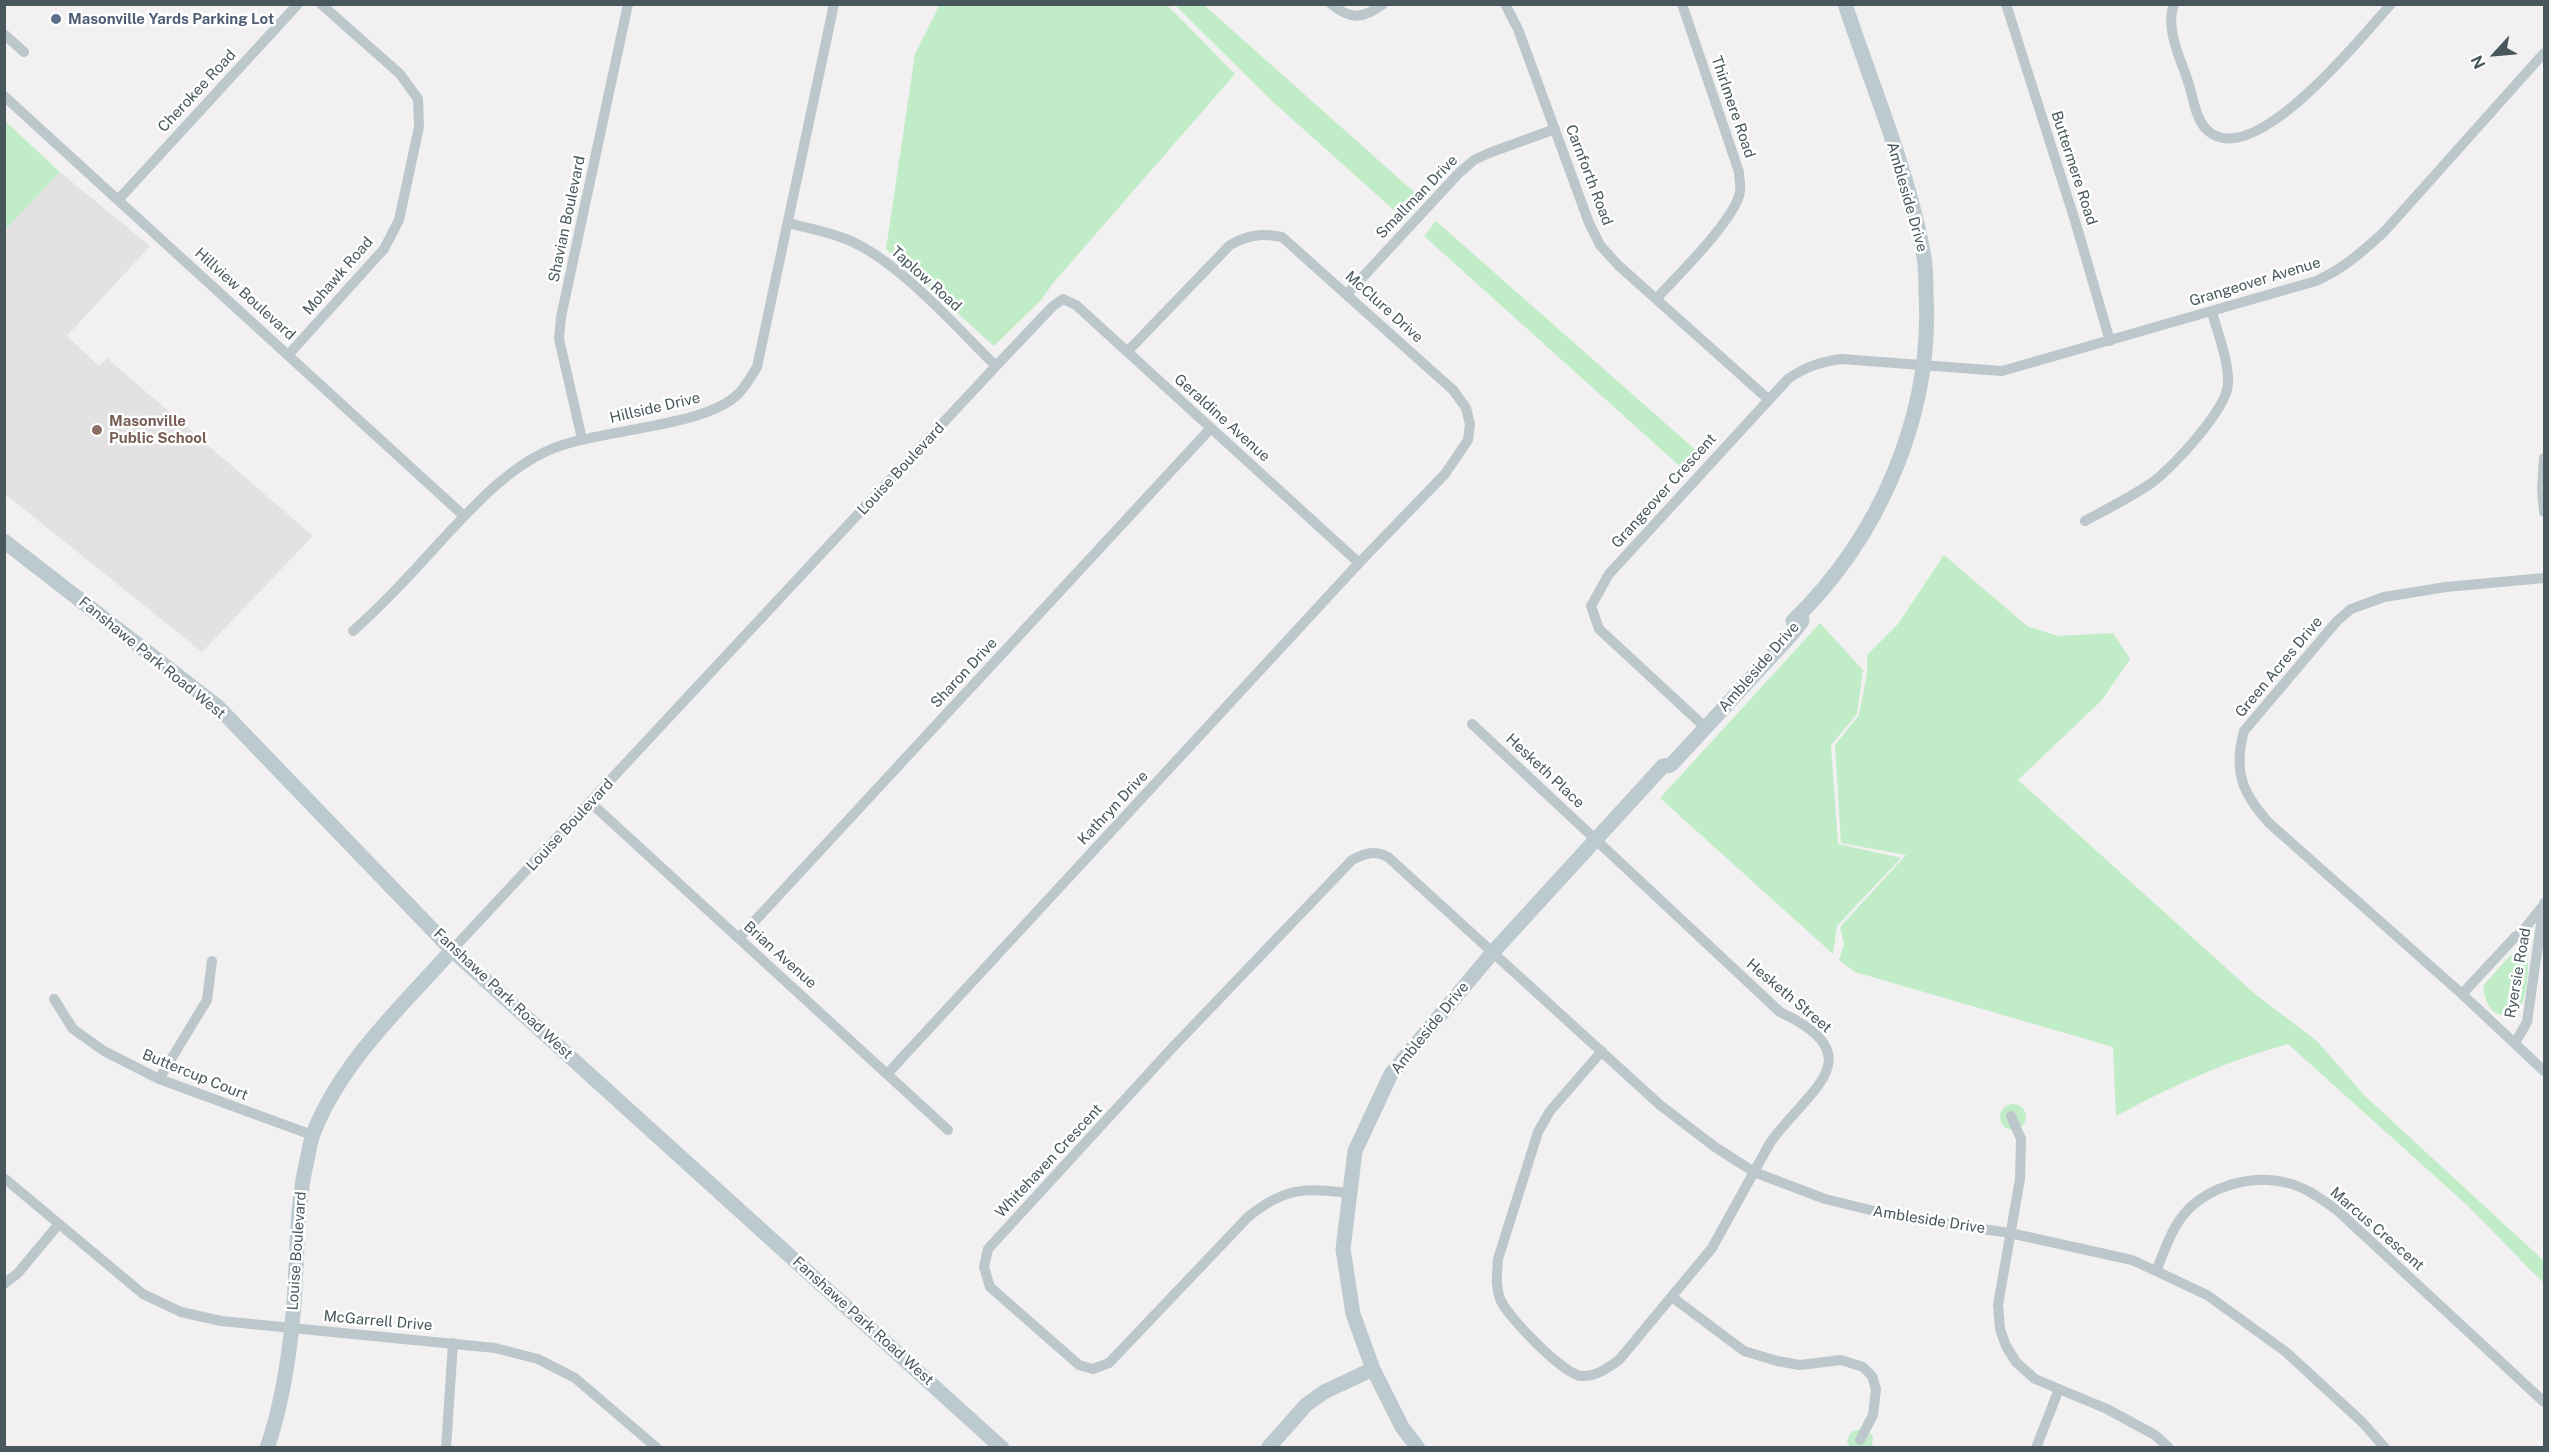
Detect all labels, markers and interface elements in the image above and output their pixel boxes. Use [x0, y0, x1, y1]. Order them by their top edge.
place label: Masonville Yards Parking Lot [68, 10, 274, 28]
marker: Masonville Yards Parking Lot [49, 12, 63, 26]
north arrow [2465, 24, 2525, 84]
street label: Cherokee Road [154, 46, 240, 136]
text: N [2467, 52, 2490, 72]
street label: Thirlmere Road [1707, 54, 1759, 160]
street label: Buttermere Road [2047, 109, 2101, 227]
street label: Carnforth Road [1562, 122, 1616, 228]
street label: Ambleside Drive [1883, 140, 1931, 254]
street label: Smallman Drive [1372, 151, 1462, 243]
street label: Shavian Boulevard [545, 154, 589, 284]
street label: Mohawk Road [299, 233, 377, 319]
street label: Taplow Road [887, 243, 965, 315]
street label: Hillview Boulevard [191, 244, 299, 344]
street label: Grangeover Avenue [2187, 253, 2323, 311]
street label: McClure Drive [1341, 267, 1427, 347]
street label: Geraldine Avenue [1170, 370, 1274, 466]
street label: Hillside Drive [608, 389, 702, 427]
place label: Masonville Public School [109, 412, 207, 447]
street label: Louise Boulevard [854, 419, 948, 519]
marker: Masonville Public School [90, 423, 104, 437]
street label: Grangeover Crescent [1608, 430, 1720, 552]
street label: Fanshawe Park Road West [75, 593, 229, 723]
street label: Green Acres Drive [2232, 613, 2326, 721]
street label: Ambleside Drive [1715, 618, 1803, 716]
street label: Sharon Drive [927, 634, 1001, 712]
street label: Hesketh Place [1502, 730, 1588, 812]
street label: Kathryn Drive [1074, 767, 1152, 849]
street label: Louise Boulevard [523, 775, 617, 875]
street label: Brian Avenue [740, 918, 820, 992]
street label: Fanshawe Park Road West [430, 925, 576, 1063]
street label: Ryersie Road [2501, 926, 2535, 1020]
street label: Hesketh Street [1743, 955, 1835, 1037]
street label: Ambleside Drive [1387, 978, 1473, 1078]
street label: Buttercup Court [140, 1046, 250, 1104]
street label: Whitehaven Crescent [992, 1101, 1106, 1221]
street label: Marcus Crescent [2326, 1183, 2428, 1275]
street label: Louise Boulevard [284, 1191, 310, 1311]
street label: Ambleside Drive [1872, 1202, 1986, 1238]
street label: Fanshawe Park Road West [789, 1253, 937, 1389]
street label: McGarrell Drive [323, 1307, 433, 1335]

